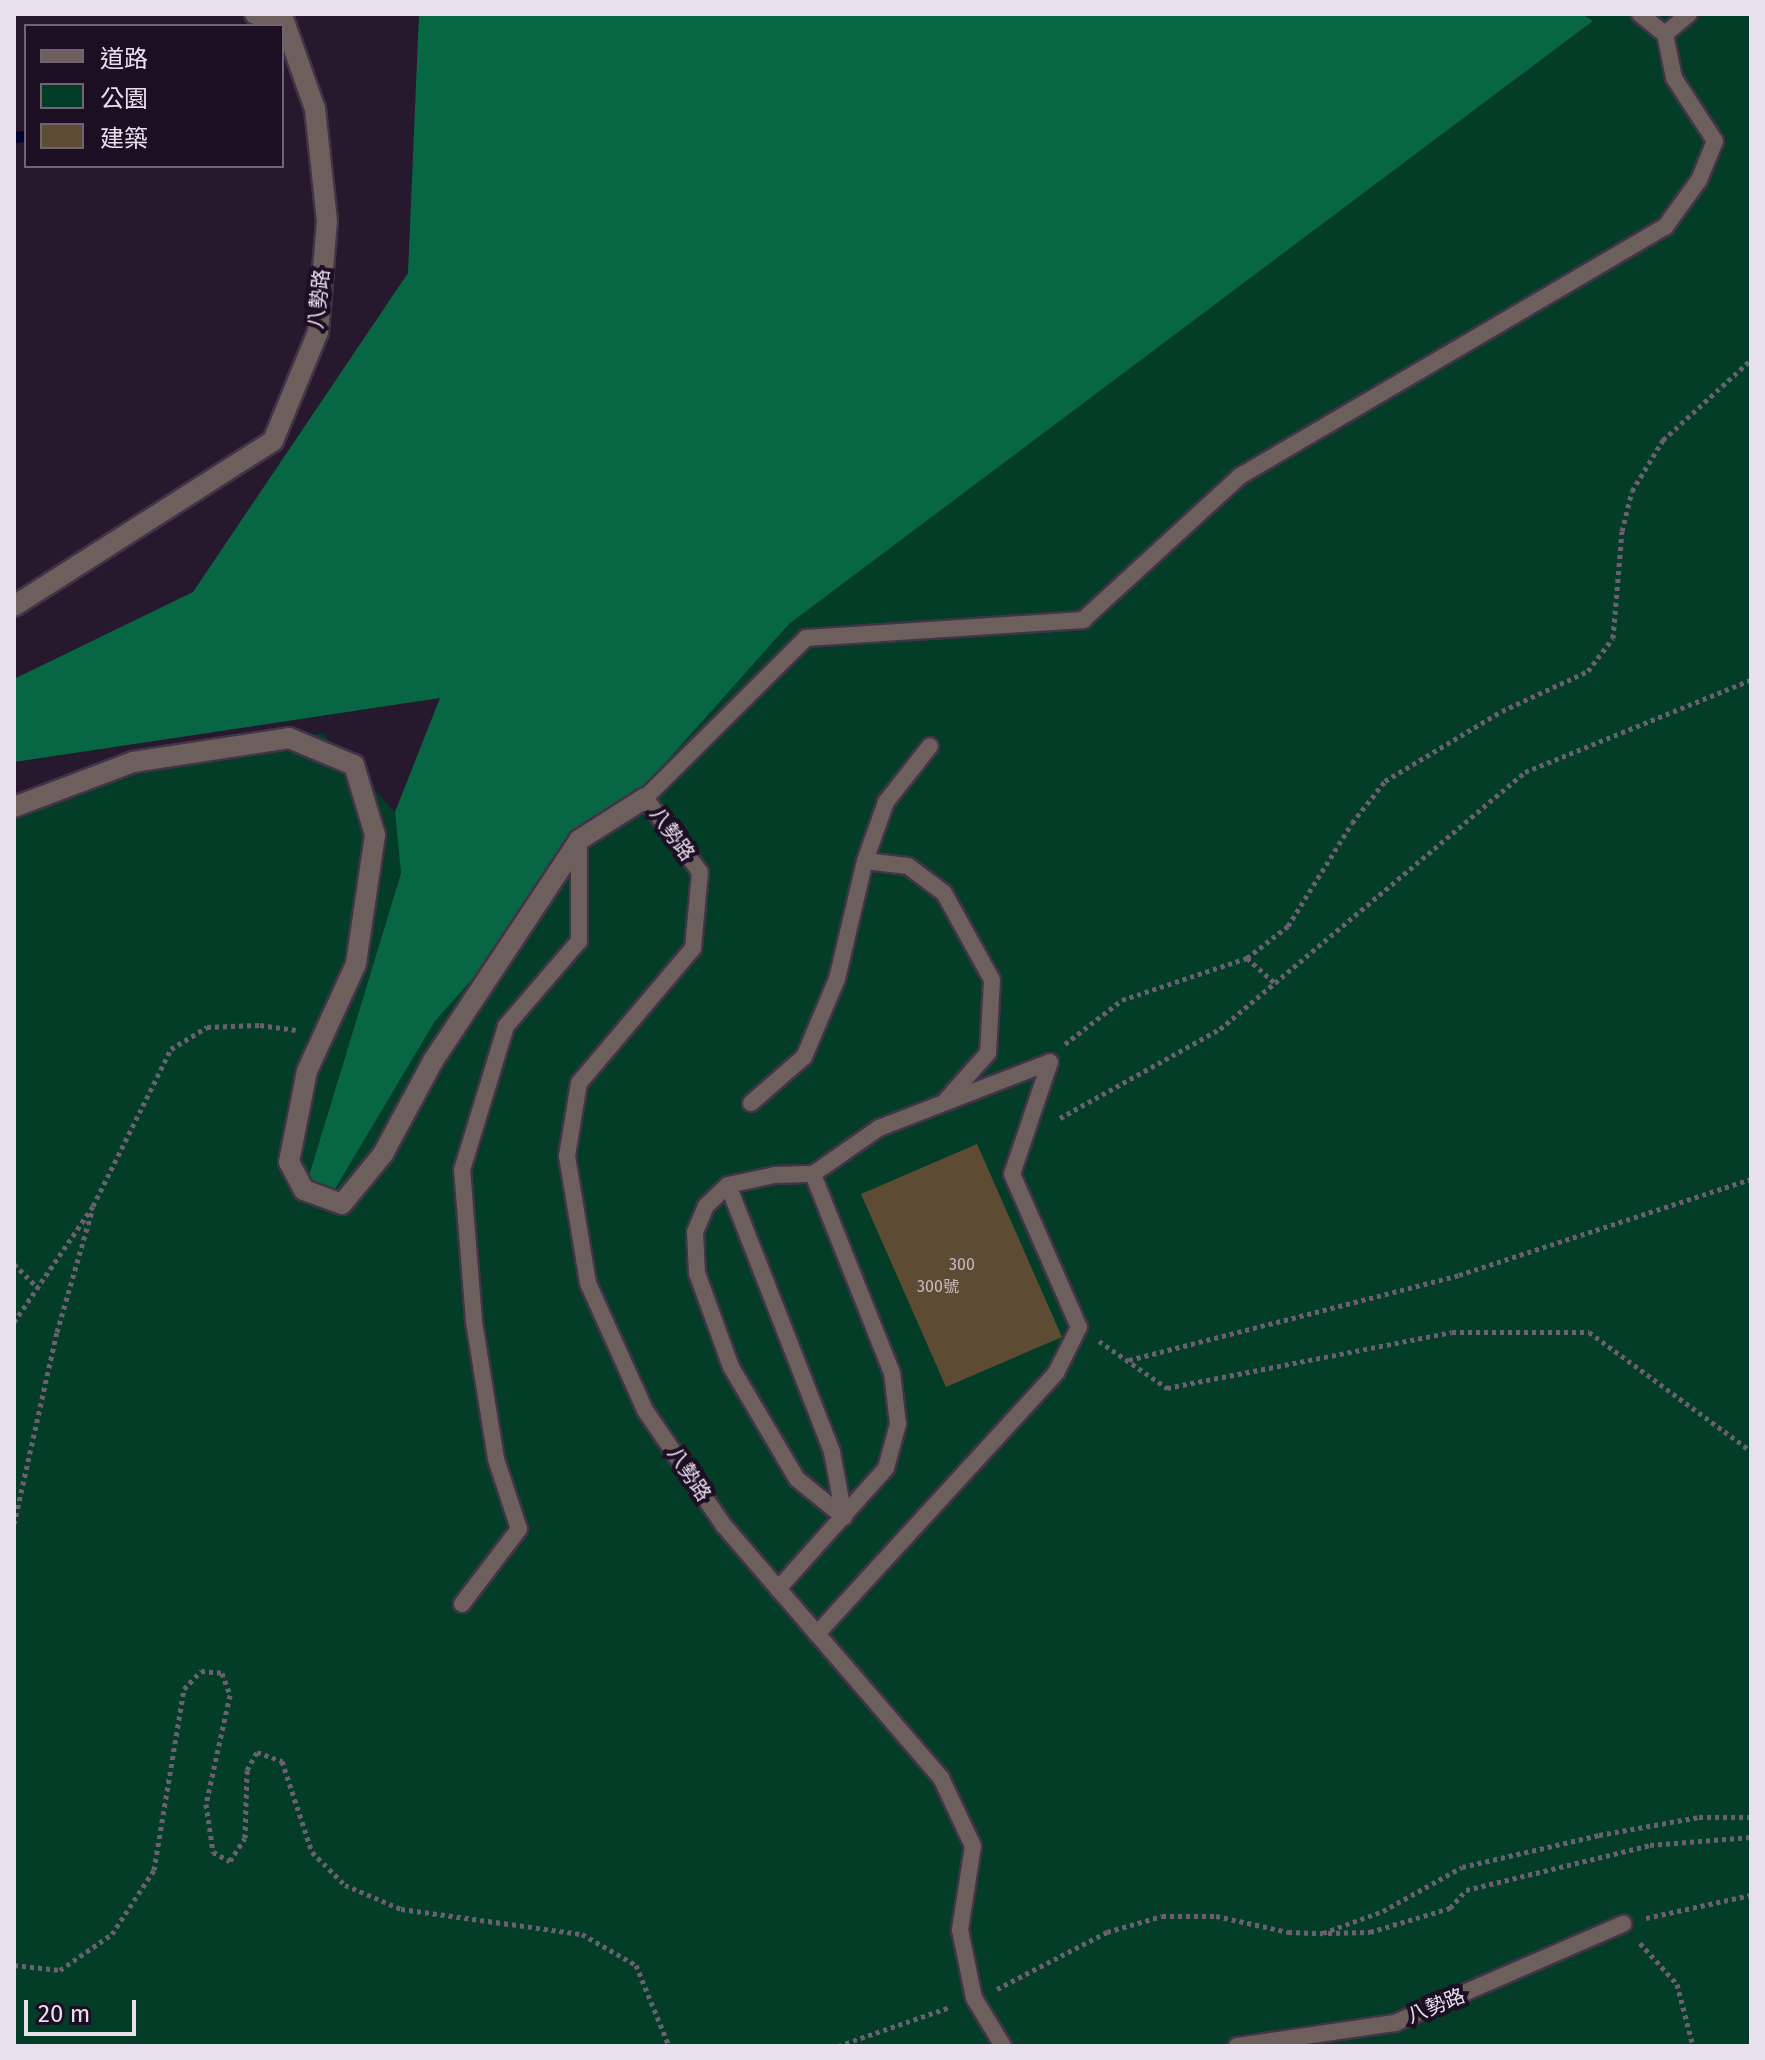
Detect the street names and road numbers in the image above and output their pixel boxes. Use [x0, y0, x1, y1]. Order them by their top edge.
street label: 八勢路 [304, 268, 334, 330]
street label: 八勢路 [645, 803, 699, 865]
street label: 八勢路 [662, 1442, 716, 1506]
street label: 八勢路 [1404, 1984, 1468, 2028]

